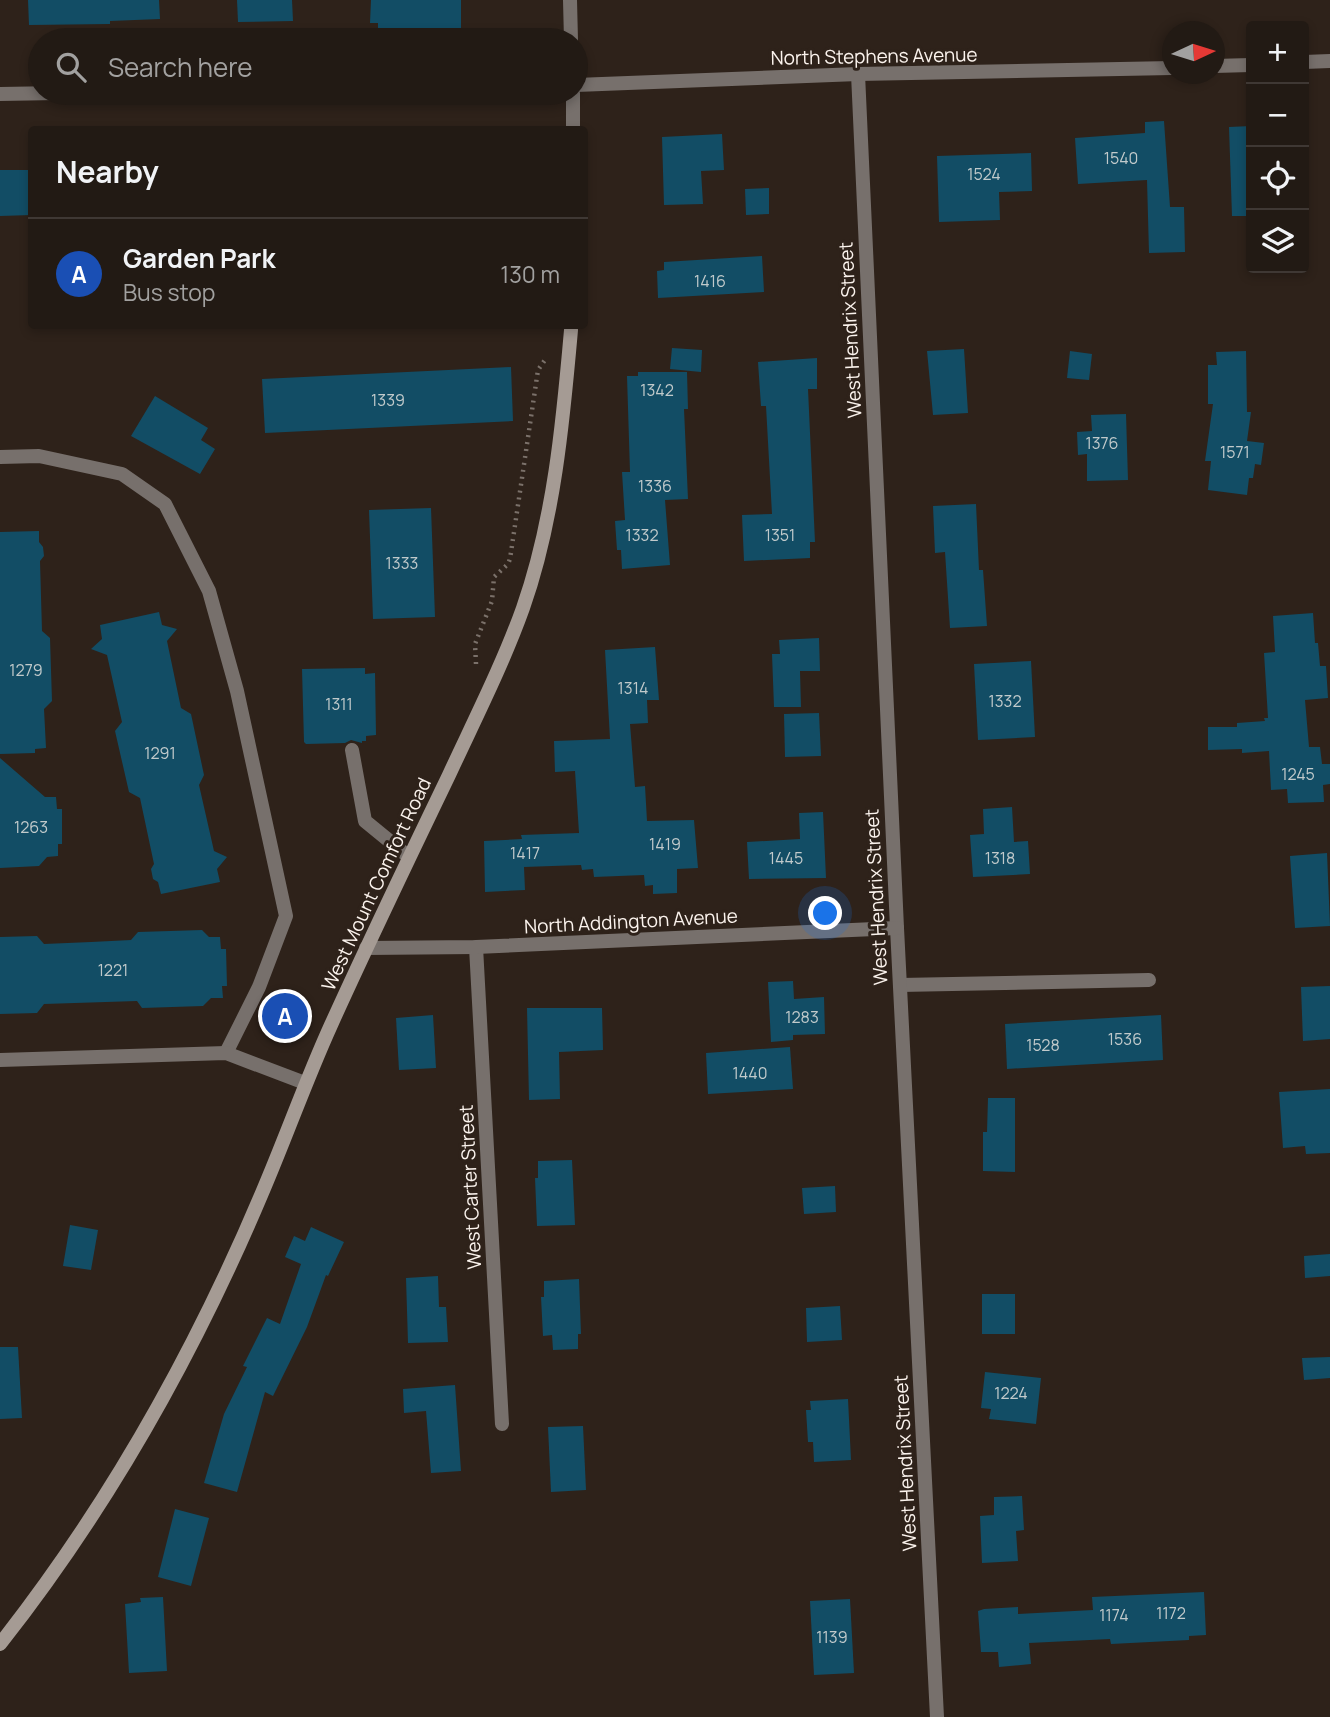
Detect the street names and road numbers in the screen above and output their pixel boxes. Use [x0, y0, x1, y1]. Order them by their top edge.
street label: North Stephens Avenue [770, 41, 978, 71]
street label: West Hendrix Street [832, 241, 868, 419]
street label: West Mount Comfort Road [315, 773, 437, 995]
street label: West Hendrix Street [858, 808, 894, 986]
street label: North Addington Avenue [524, 902, 738, 940]
street label: West Carter Street [453, 1104, 487, 1270]
street label: West Hendrix Street [887, 1374, 923, 1552]

